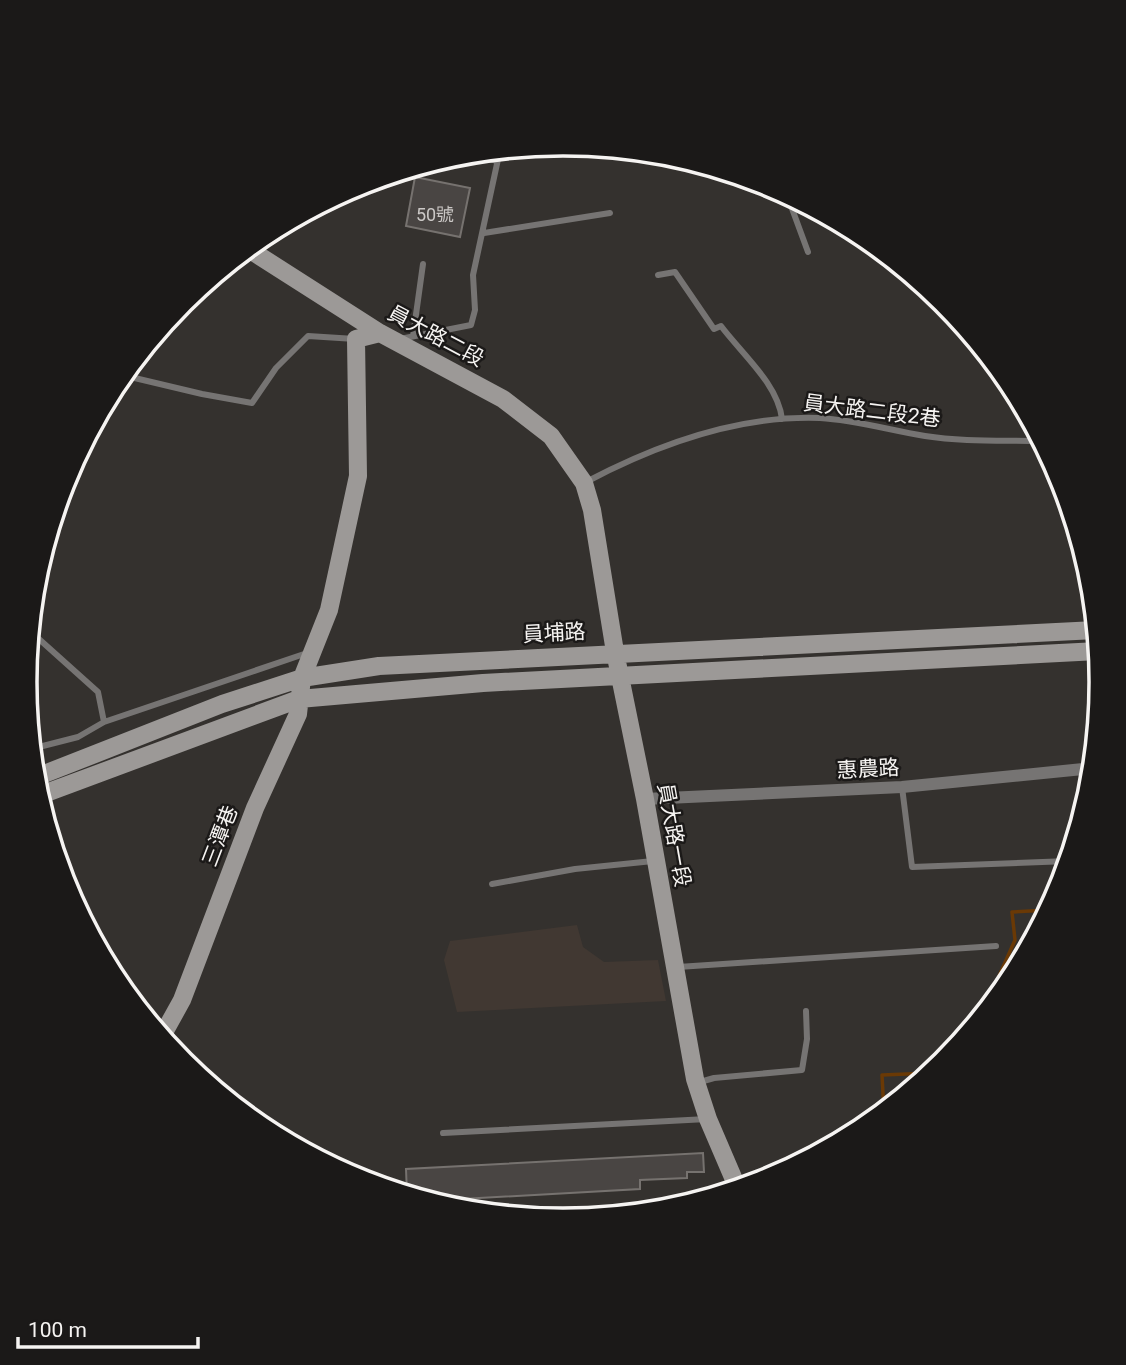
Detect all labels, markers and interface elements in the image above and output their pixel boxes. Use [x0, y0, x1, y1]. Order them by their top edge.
house number: 50號 [416, 204, 454, 225]
street label: 員大路二段 [384, 301, 488, 371]
street label: 員大路二段2巷 [802, 391, 942, 431]
street label: 員埔路 [522, 619, 586, 647]
street label: 惠農路 [836, 755, 900, 783]
street label: 員大路一段 [653, 781, 695, 889]
street label: 三潭巷 [198, 802, 242, 870]
scale bar [18, 1306, 198, 1350]
text: 100 m [28, 1318, 87, 1342]

